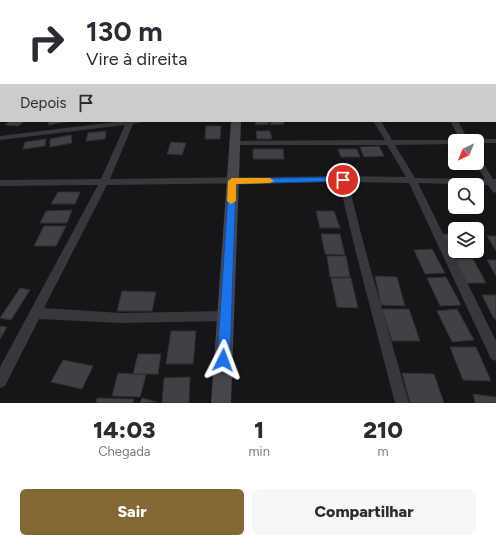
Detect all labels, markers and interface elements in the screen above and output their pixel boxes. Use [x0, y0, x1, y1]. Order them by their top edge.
text: 130 m [86, 14, 163, 48]
icon: right [20, 16, 72, 68]
text: Vire à direita [86, 48, 187, 70]
icon: arrive [75, 92, 97, 114]
text: Depois [20, 94, 67, 112]
north arrow [448, 134, 484, 170]
map controls [448, 134, 484, 258]
pin [326, 163, 360, 197]
icon: arrive [332, 169, 354, 191]
button: search [448, 178, 484, 214]
button: layers [448, 222, 484, 258]
position arrow [202, 339, 244, 381]
text: 14:03 [93, 415, 156, 444]
text: 1 [254, 415, 264, 444]
text: 210 [363, 415, 403, 444]
text: Chegada [98, 444, 150, 459]
text: min [249, 444, 270, 459]
text: m [377, 444, 388, 459]
button: Sair [20, 489, 244, 535]
button: Compartilhar [252, 489, 476, 535]

